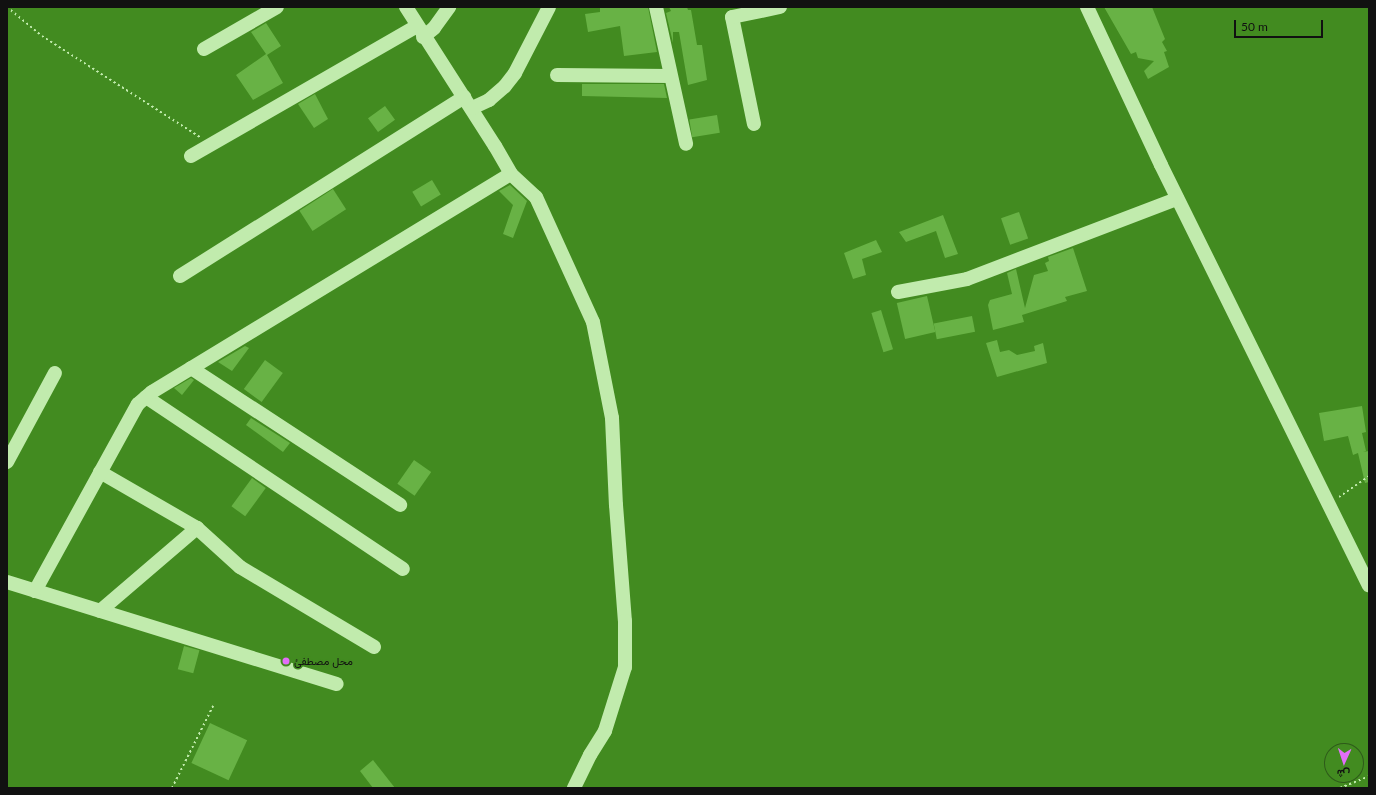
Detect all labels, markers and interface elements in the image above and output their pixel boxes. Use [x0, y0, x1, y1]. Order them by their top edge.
scale bar [1236, 12, 1325, 38]
text: 50 m [1241, 19, 1268, 34]
place label: محل مصطفئ [294, 654, 353, 668]
marker: محل مصطفئ [281, 656, 291, 666]
north arrow [1324, 743, 1364, 783]
text: ش [1336, 768, 1350, 781]

